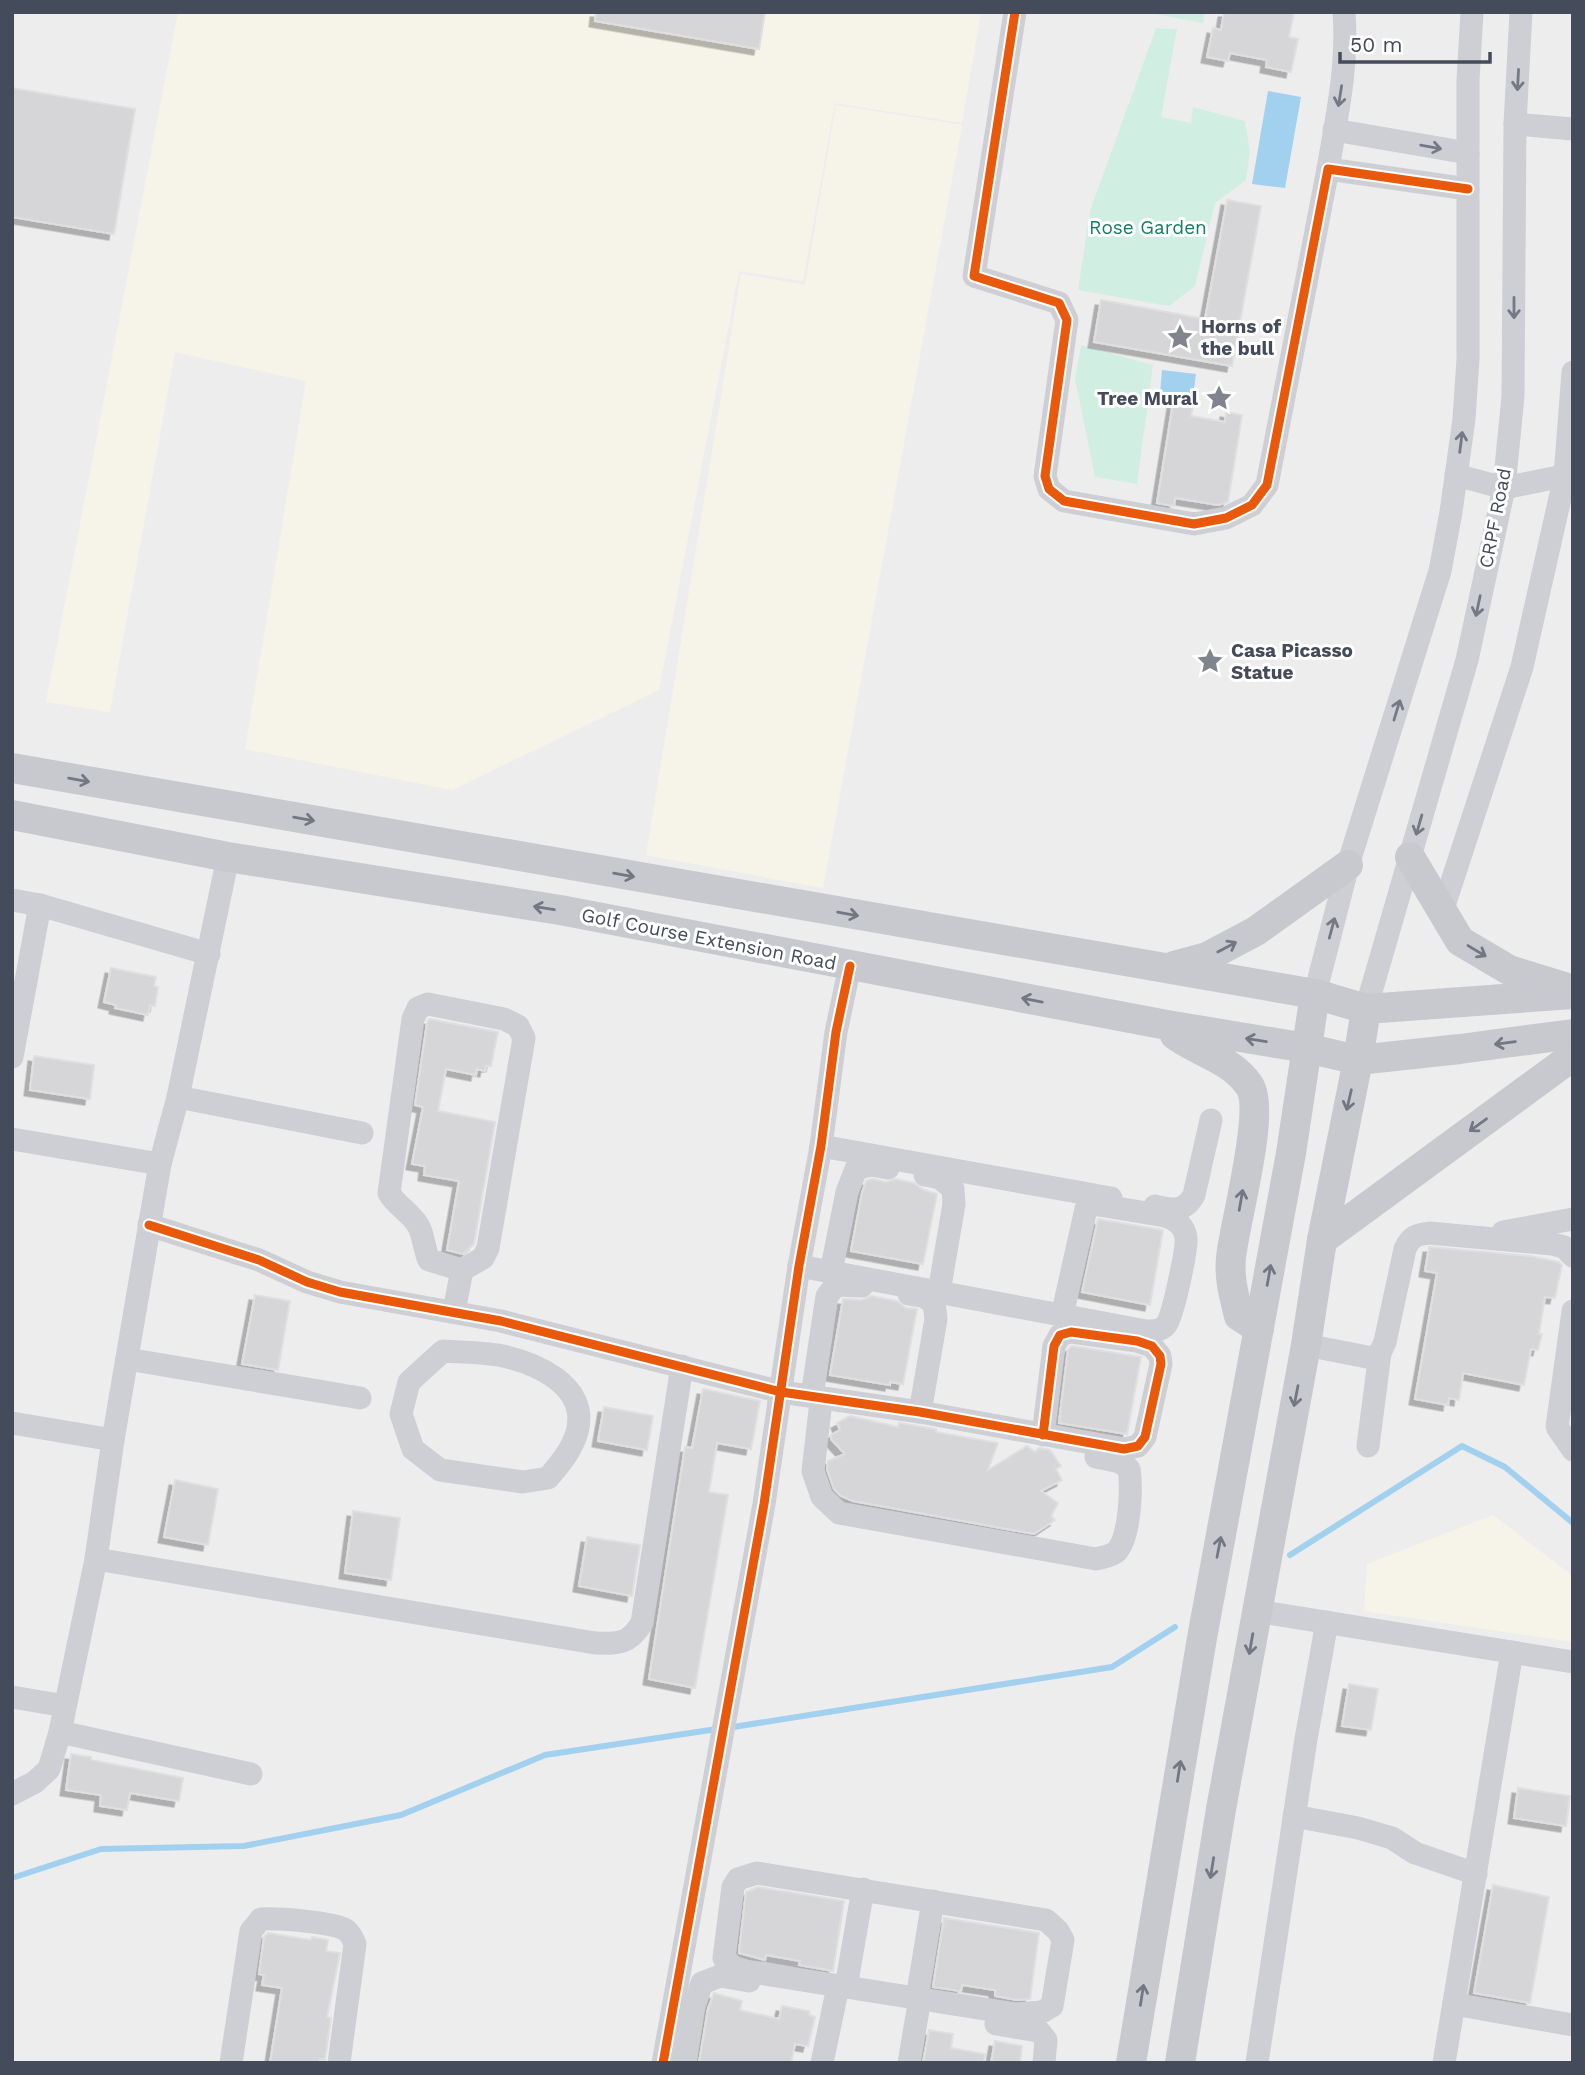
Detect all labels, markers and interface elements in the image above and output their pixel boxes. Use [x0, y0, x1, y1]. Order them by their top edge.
scale bar [1340, 21, 1490, 65]
text: 50 m [1350, 32, 1402, 57]
one-way arrow [1511, 69, 1524, 92]
one-way arrow [1333, 84, 1346, 107]
one-way arrow [1419, 140, 1442, 154]
park label: Rose Garden [1089, 216, 1207, 239]
one-way arrow [1507, 296, 1521, 319]
place label: Horns of the bull [1201, 315, 1281, 360]
place icon: Horns of the bull [1165, 322, 1195, 352]
place icon: Tree Mural [1204, 383, 1234, 413]
place label: Tree Mural [1097, 387, 1199, 410]
one-way arrow [1454, 431, 1467, 454]
street label: CRPF Road [1474, 466, 1516, 570]
one-way arrow [1470, 594, 1484, 617]
place label: Casa Picasso Statue [1231, 639, 1353, 684]
place icon: Casa Picasso Statue [1195, 646, 1225, 676]
one-way arrow [1391, 699, 1404, 721]
one-way arrow [68, 774, 90, 787]
one-way arrow [292, 813, 314, 827]
one-way arrow [1411, 814, 1424, 836]
one-way arrow [612, 869, 635, 882]
one-way arrow [533, 901, 556, 914]
street label: Golf Course Extension Road [580, 903, 838, 975]
one-way arrow [837, 908, 859, 921]
one-way arrow [1326, 917, 1339, 940]
one-way arrow [1216, 939, 1237, 953]
one-way arrow [1466, 944, 1486, 958]
one-way arrow [1021, 992, 1044, 1006]
one-way arrow [1245, 1033, 1268, 1046]
one-way arrow [1494, 1037, 1517, 1050]
one-way arrow [1342, 1088, 1356, 1111]
one-way arrow [1469, 1118, 1488, 1133]
one-way arrow [1235, 1189, 1248, 1212]
one-way arrow [1263, 1264, 1276, 1287]
one-way arrow [1289, 1384, 1302, 1407]
one-way arrow [1212, 1536, 1226, 1559]
one-way arrow [1244, 1632, 1257, 1655]
one-way arrow [1173, 1760, 1186, 1783]
one-way arrow [1205, 1856, 1218, 1879]
one-way arrow [1136, 1984, 1149, 2007]

